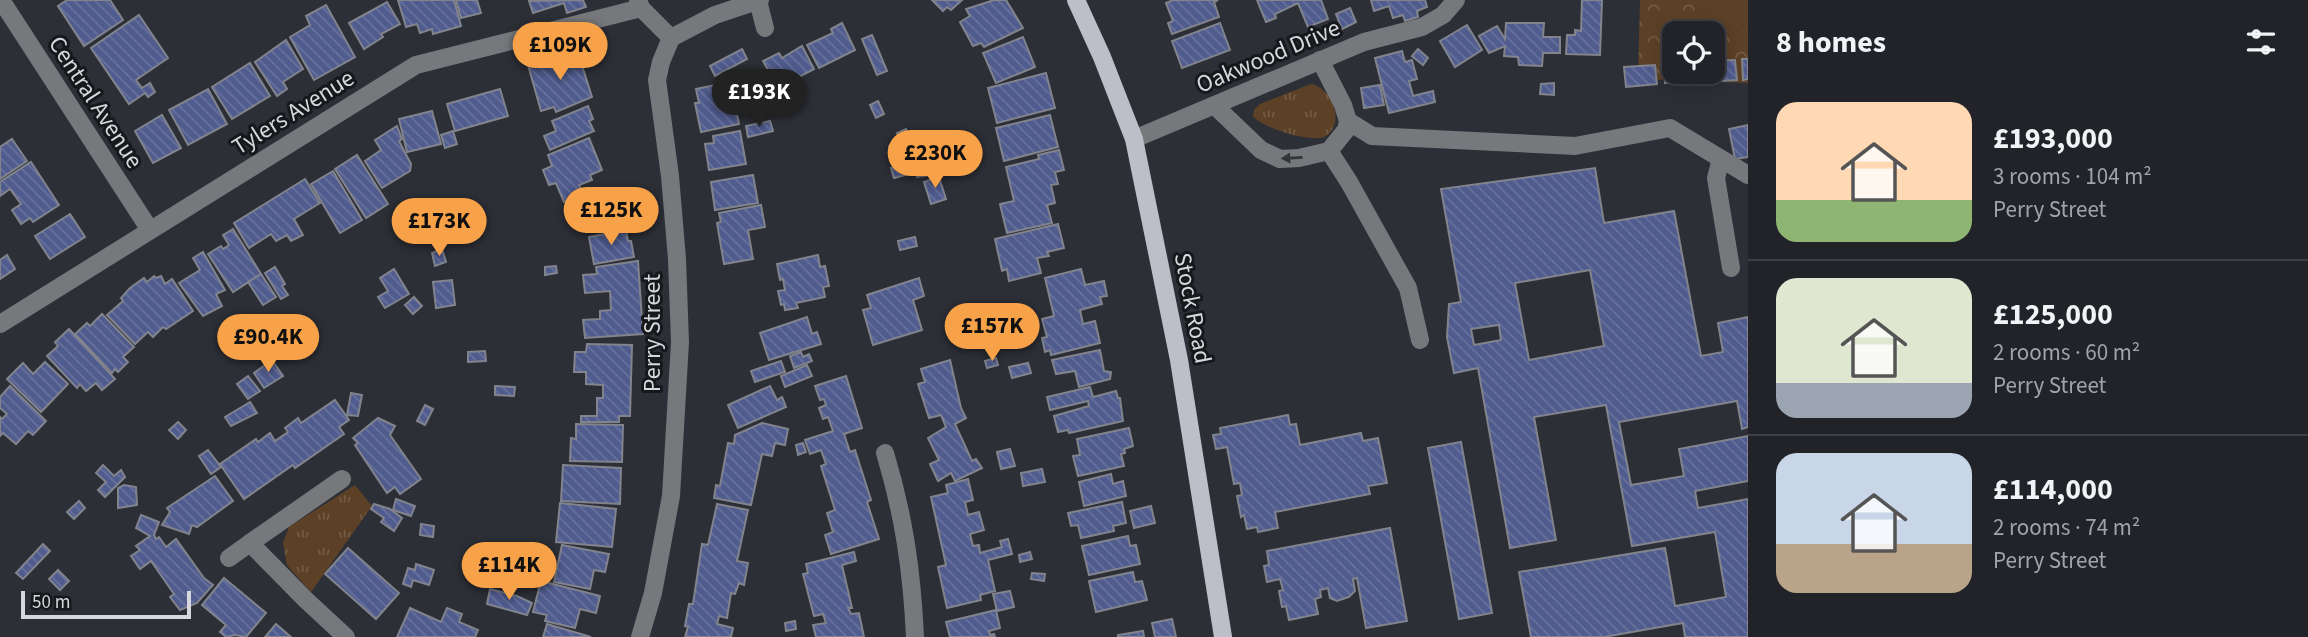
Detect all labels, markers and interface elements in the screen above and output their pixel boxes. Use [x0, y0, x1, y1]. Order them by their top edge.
street label: Oakwood Drive [1191, 10, 1346, 103]
map controls [1662, 21, 1725, 84]
button: locate [1662, 21, 1725, 84]
text: 8 homes [1776, 21, 1886, 64]
pin: £109K [511, 22, 609, 82]
icon: filters [2242, 23, 2280, 61]
text: £109K [529, 28, 591, 61]
street label: Central Avenue [40, 29, 152, 175]
street label: Tylers Avenue [225, 61, 361, 164]
pin: £193K [710, 69, 808, 129]
text: £193K [728, 75, 790, 108]
text: £193,000 [1993, 117, 2113, 160]
pin: £230K [886, 130, 984, 190]
icon: home [1832, 130, 1916, 214]
text: £230K [904, 136, 966, 169]
one-way arrow [1280, 153, 1302, 164]
text: 3 rooms · 104 m² [1993, 160, 2152, 193]
pin: £125K [562, 188, 660, 247]
text: £125K [580, 193, 642, 226]
text: Perry Street [1993, 193, 2106, 226]
pin: £173K [390, 198, 488, 258]
text: £173K [408, 204, 470, 237]
street label: Stock Road [1165, 250, 1220, 366]
street label: Perry Street [635, 274, 670, 392]
text: £125,000 [1993, 293, 2113, 336]
pin: £157K [943, 304, 1041, 363]
icon: home [1832, 306, 1916, 390]
text: £157K [961, 309, 1023, 342]
pin: £90.4K [211, 314, 325, 374]
text: £90.4K [233, 320, 303, 353]
text: 2 rooms · 60 m² [1993, 336, 2140, 369]
text: Perry Street [1993, 369, 2106, 402]
text: £114,000 [1993, 468, 2113, 511]
icon: home [1832, 481, 1916, 565]
text: 2 rooms · 74 m² [1993, 511, 2140, 544]
pin: £114K [460, 542, 558, 602]
text: Perry Street [1993, 544, 2106, 577]
text: £114K [478, 548, 540, 581]
scale bar [21, 588, 191, 620]
text: 50 m [32, 589, 70, 616]

